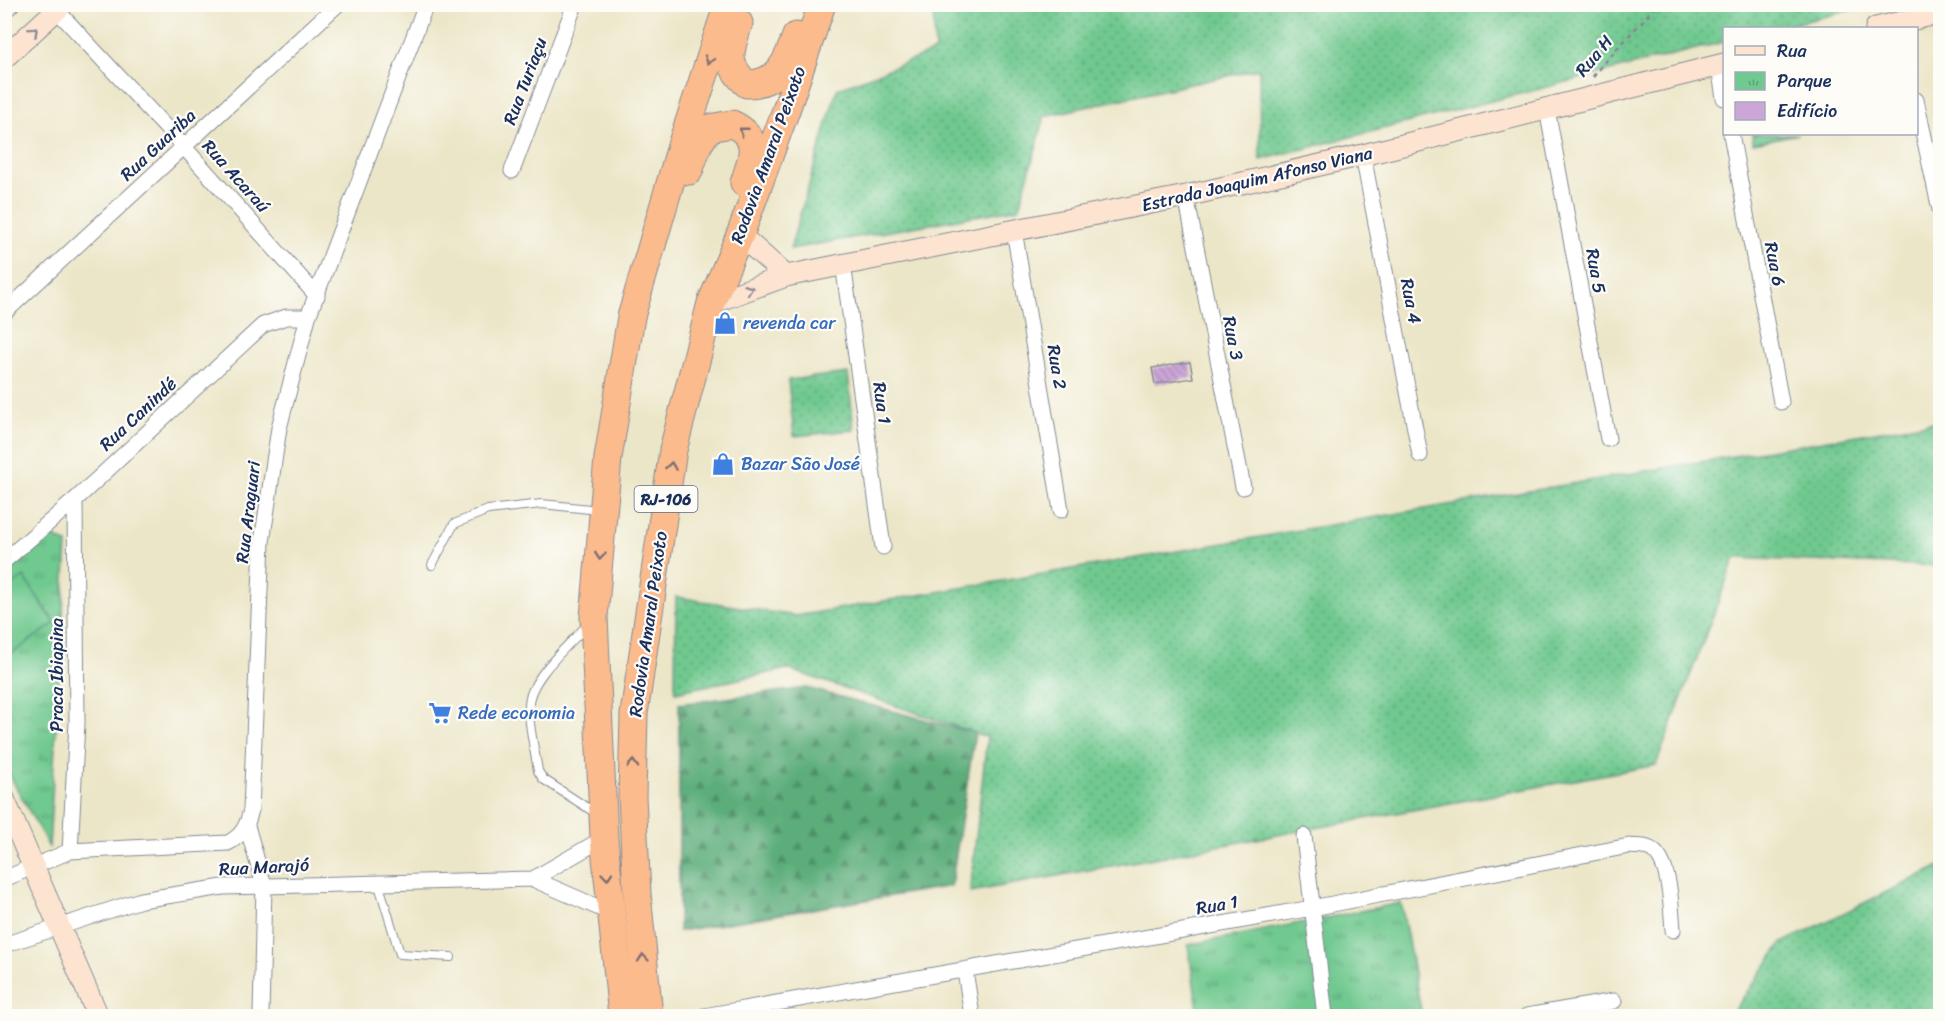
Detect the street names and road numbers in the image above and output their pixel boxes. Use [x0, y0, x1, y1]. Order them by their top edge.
street label: Rua H [1567, 28, 1622, 84]
street label: Rua Turiaçu [494, 32, 557, 130]
street label: Rodovia Amaral Peixoto [721, 62, 815, 248]
street label: Rua Guariba [112, 101, 204, 189]
street label: Rua Acaraú [194, 132, 278, 220]
street label: Estrada Joaquim Afonso Viana [1138, 137, 1377, 221]
street label: Rua 6 [1755, 239, 1795, 289]
street label: Rua 5 [1576, 246, 1616, 296]
street label: Rua 4 [1391, 276, 1431, 326]
street label: Rua 3 [1213, 313, 1253, 363]
street label: Rua 2 [1038, 342, 1076, 392]
street label: Rua Canindé [91, 369, 185, 459]
street label: Rua 1 [863, 380, 901, 426]
street label: Rua Araguari [226, 458, 270, 565]
road number: RJ-106 [634, 486, 698, 512]
street label: Rodovia Amaral Peixoto [619, 529, 677, 719]
street label: Praca Ibiapina [41, 618, 73, 732]
street label: Rua Marajó [218, 849, 311, 885]
street label: Rua 1 [1194, 886, 1241, 924]

